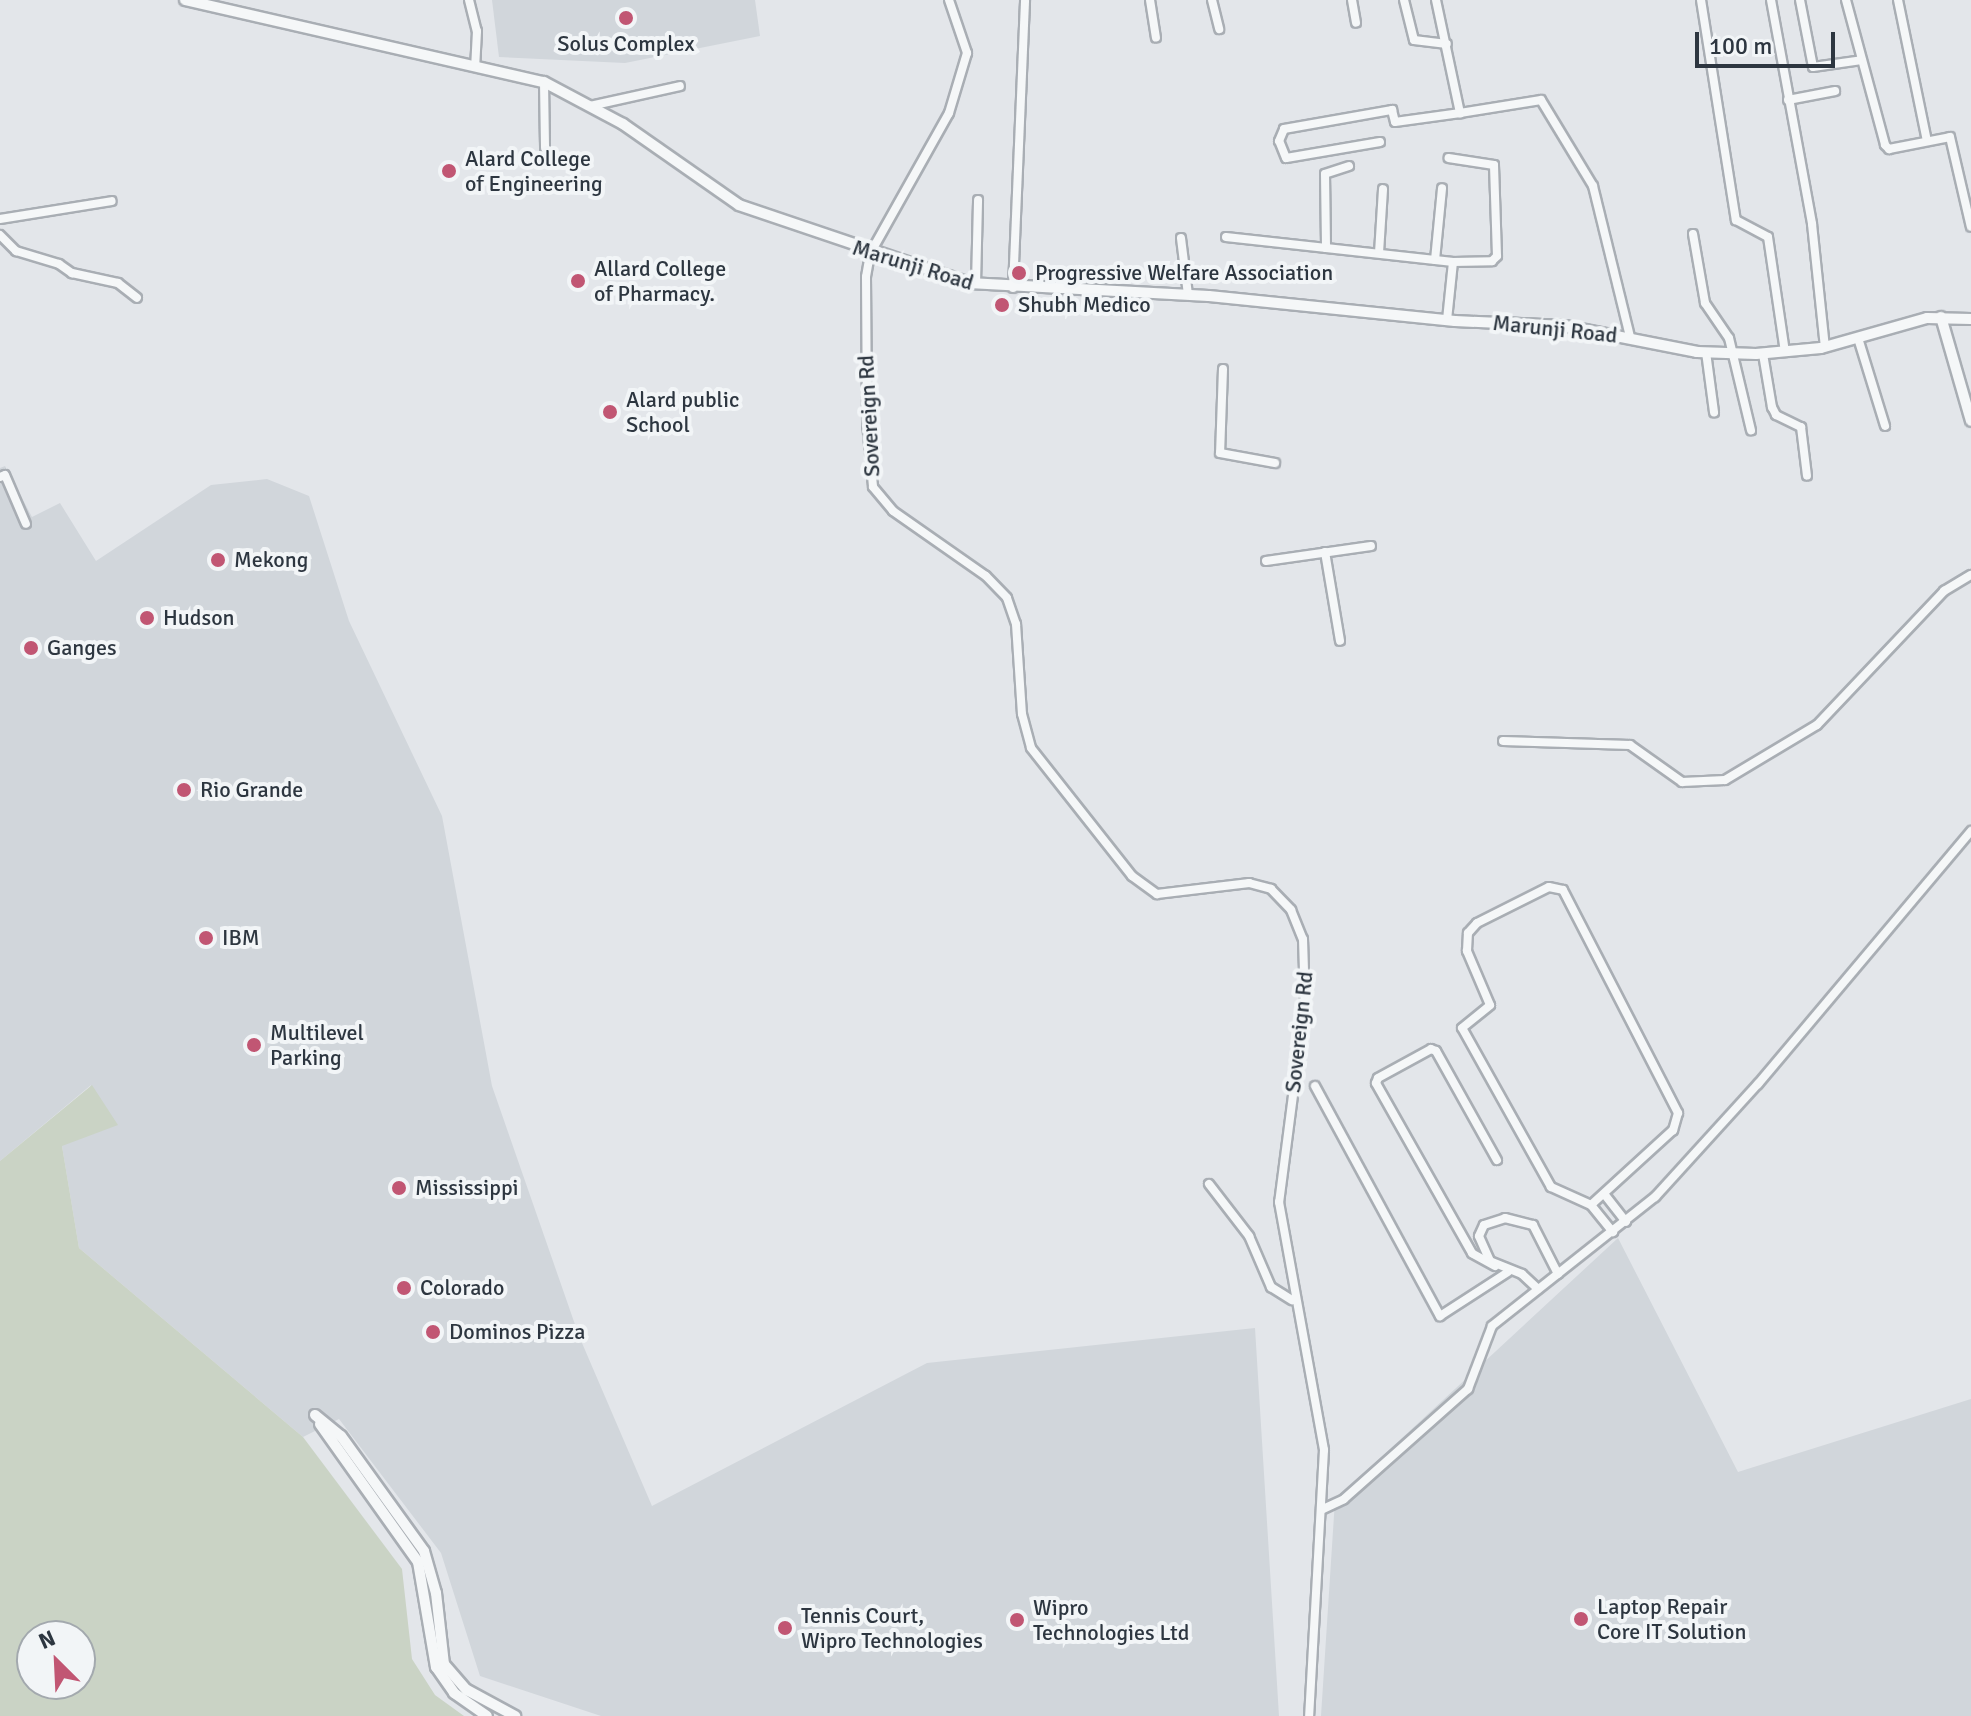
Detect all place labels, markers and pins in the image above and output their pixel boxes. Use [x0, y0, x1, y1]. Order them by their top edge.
marker: Solus Complex [617, 9, 635, 27]
place label: Solus Complex [557, 31, 695, 57]
place label: Alard College of Engineering [465, 145, 603, 196]
marker: Alard College of Engineering [440, 162, 458, 180]
place label: Allard College of Pharmacy. [594, 255, 726, 306]
place label: Progressive Welfare Association [1035, 260, 1333, 286]
marker: Progressive Welfare Association [1010, 264, 1028, 282]
marker: Allard College of Pharmacy. [569, 272, 587, 290]
place label: Shubh Medico [1018, 292, 1151, 318]
marker: Shubh Medico [993, 296, 1011, 314]
place label: Alard public School [626, 386, 739, 438]
marker: Alard public School [601, 403, 619, 421]
place label: Mekong [234, 547, 308, 573]
marker: Mekong [209, 551, 227, 569]
place label: Hudson [163, 605, 235, 631]
marker: Hudson [138, 609, 156, 627]
place label: Ganges [47, 635, 117, 661]
marker: Ganges [22, 639, 40, 657]
place label: Rio Grande [200, 777, 303, 803]
marker: Rio Grande [175, 781, 193, 799]
place label: IBM [222, 925, 259, 951]
marker: IBM [197, 929, 215, 947]
place label: Multilevel Parking [270, 1019, 364, 1070]
marker: Multilevel Parking [245, 1036, 263, 1054]
place label: Mississippi [415, 1175, 519, 1201]
marker: Mississippi [390, 1179, 408, 1197]
place label: Colorado [420, 1275, 504, 1301]
marker: Colorado [395, 1279, 413, 1297]
place label: Dominos Pizza [449, 1319, 585, 1345]
marker: Dominos Pizza [424, 1323, 442, 1341]
place label: Laptop Repair Core IT Solution [1597, 1593, 1746, 1644]
place label: Wipro Technologies Ltd [1033, 1594, 1189, 1646]
place label: Tennis Court, Wipro Technologies [801, 1602, 983, 1654]
marker: Laptop Repair Core IT Solution [1572, 1610, 1590, 1628]
marker: Wipro Technologies Ltd [1008, 1611, 1026, 1629]
marker: Tennis Court, Wipro Technologies [776, 1619, 794, 1637]

